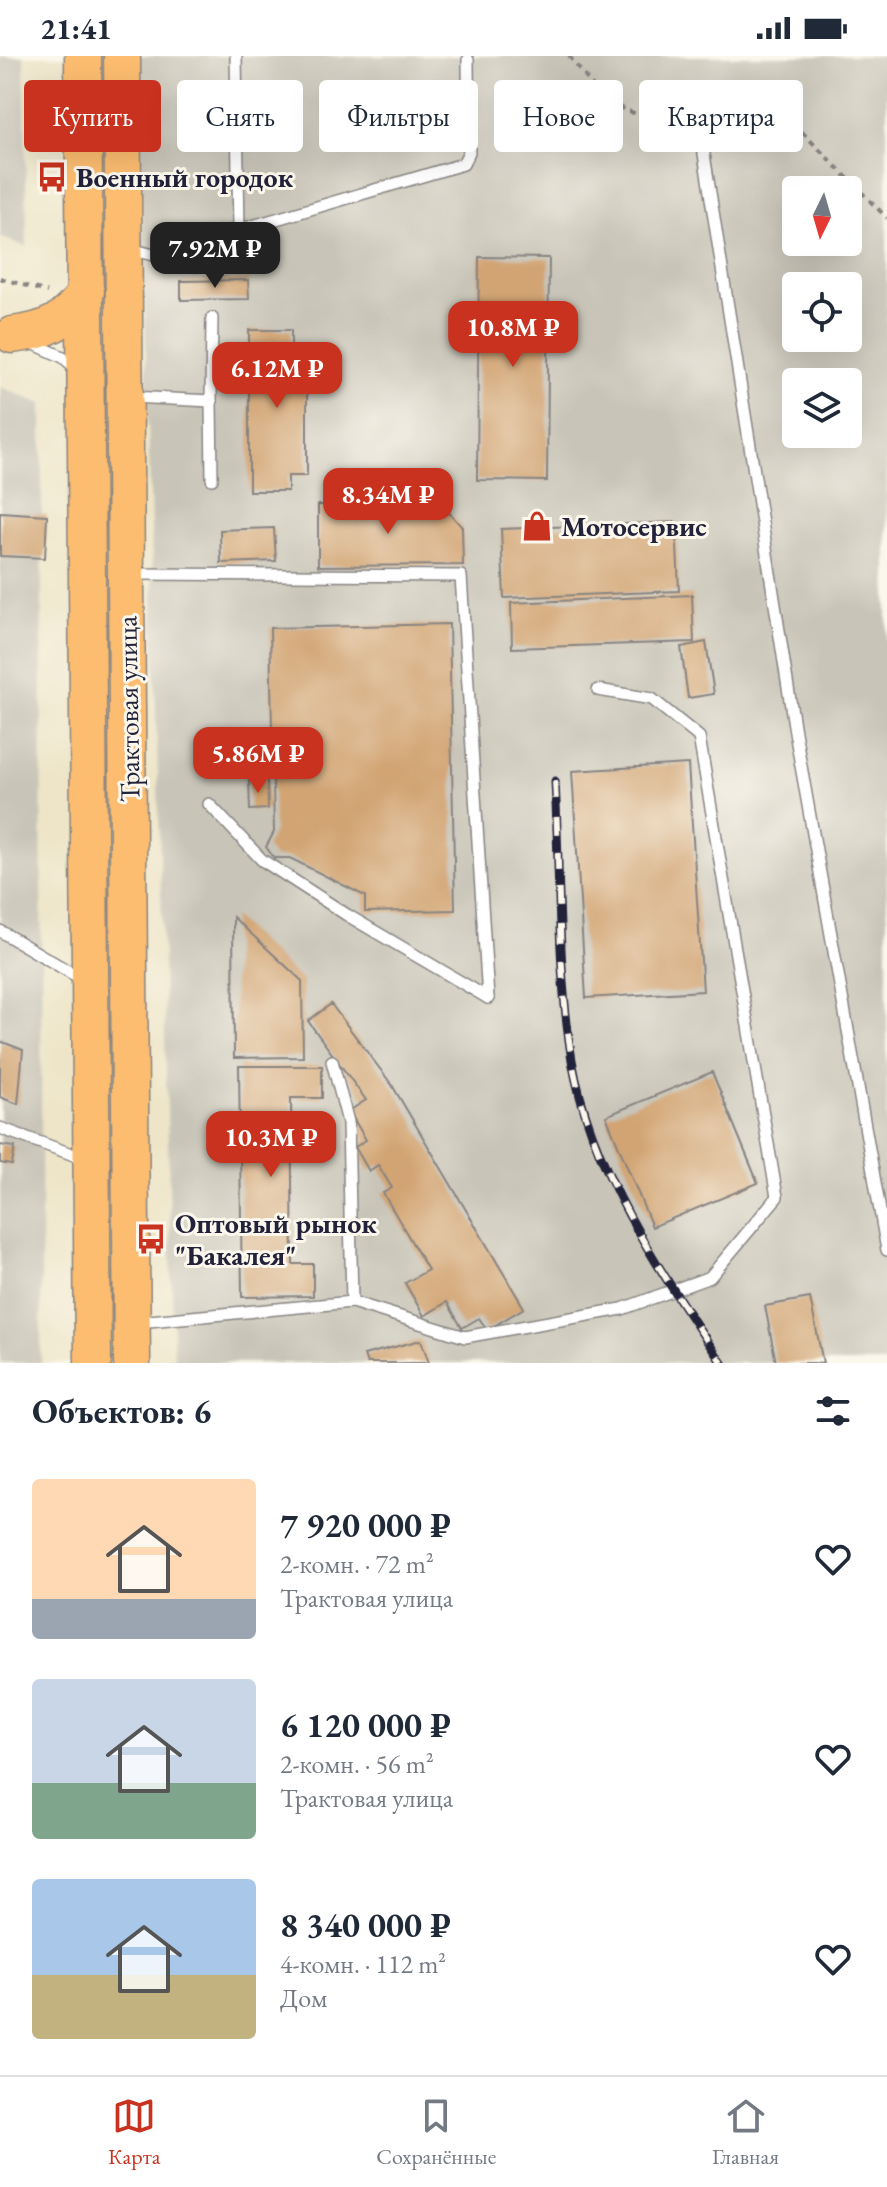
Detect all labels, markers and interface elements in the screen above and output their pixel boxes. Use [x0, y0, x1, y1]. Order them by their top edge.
text: 21:41 [40, 9, 112, 48]
chip: Купить [24, 80, 161, 152]
chip: Снять [177, 80, 303, 152]
chip: Фильтры [319, 80, 478, 152]
chip: Новое [494, 80, 623, 152]
chip: Квартира [639, 80, 803, 152]
place label: Военный городок [76, 159, 294, 195]
bus stop icon: Военный городок [35, 160, 69, 194]
north arrow [782, 176, 862, 256]
map controls [782, 176, 862, 448]
pin: 7.92M ₽ [141, 222, 289, 290]
text: 7.92M ₽ [168, 231, 262, 265]
button: locate [782, 272, 862, 352]
pin: 10.8M ₽ [439, 301, 587, 369]
text: 10.8M ₽ [466, 310, 560, 344]
pin: 6.12M ₽ [203, 342, 351, 410]
text: 6.12M ₽ [230, 351, 324, 385]
button: layers [782, 368, 862, 448]
pin: 8.34M ₽ [314, 468, 462, 536]
text: 8.34M ₽ [341, 477, 435, 511]
place label: Мотосервис [561, 508, 707, 544]
shop icon: Мотосервис [520, 509, 554, 543]
street label: Трактовая улица [108, 615, 148, 802]
pin: 5.86M ₽ [184, 727, 332, 795]
text: 5.86M ₽ [211, 736, 305, 770]
pin: 10.3M ₽ [197, 1111, 345, 1179]
text: 10.3M ₽ [224, 1120, 318, 1154]
place label: Оптовый рынок "Бакалея" [175, 1205, 377, 1273]
bus stop icon: Оптовый рынок "Бакалея" [134, 1222, 168, 1256]
text: Объектов: 6 [32, 1389, 211, 1433]
icon: filters [811, 1389, 855, 1433]
text: 7 920 000 ₽ [280, 1503, 451, 1547]
icon: home [96, 1511, 192, 1607]
icon: heart [811, 1537, 855, 1581]
text: 2-комн. · 72 m² [280, 1547, 434, 1581]
text: Трактовая улица [280, 1581, 453, 1615]
text: 6 120 000 ₽ [280, 1703, 451, 1747]
icon: home [96, 1711, 192, 1807]
icon: heart [811, 1737, 855, 1781]
text: 2-комн. · 56 m² [280, 1747, 434, 1781]
text: Трактовая улица [280, 1781, 453, 1815]
text: 8 340 000 ₽ [280, 1903, 451, 1947]
icon: home [96, 1911, 192, 2007]
icon: heart [811, 1937, 855, 1981]
text: 4-комн. · 112 m² [280, 1947, 446, 1981]
text: Дом [280, 1981, 327, 2015]
tab: Карта [108, 2094, 160, 2171]
tab: Сохранённые [376, 2094, 496, 2171]
tab: Главная [712, 2094, 779, 2171]

